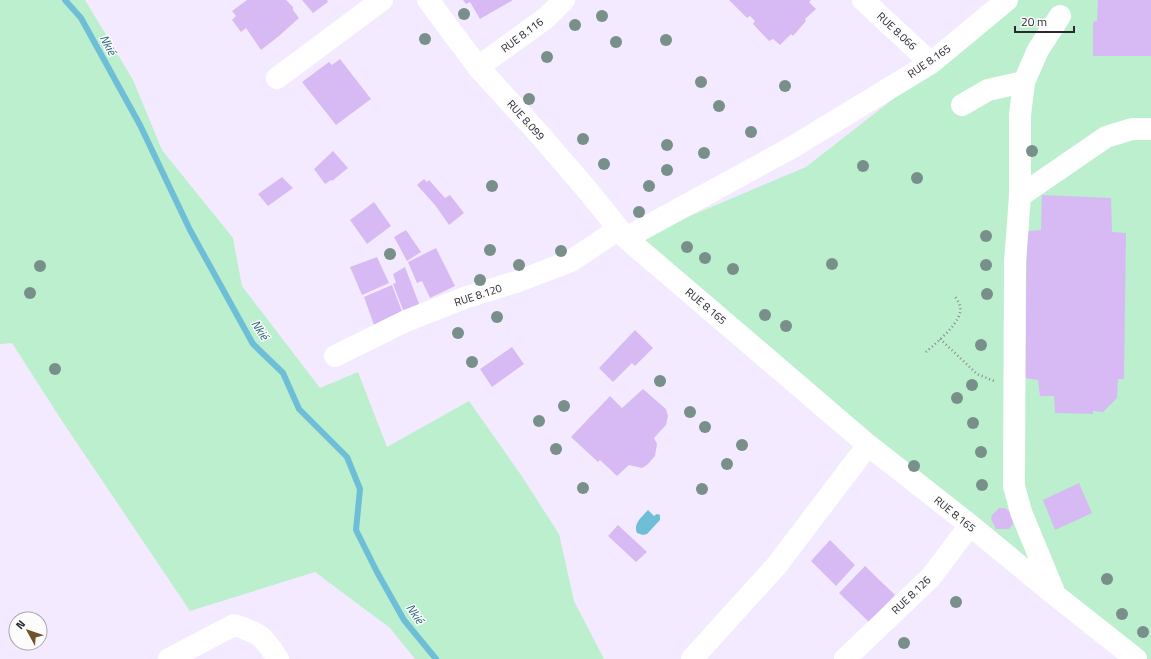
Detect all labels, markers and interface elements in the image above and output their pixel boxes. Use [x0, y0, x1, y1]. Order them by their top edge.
street label: RUE 8.066 [873, 8, 921, 54]
scale bar [1015, 8, 1074, 34]
text: 20 m [1021, 12, 1047, 31]
street label: RUE 8.116 [497, 14, 547, 56]
water label: Nkié [95, 31, 122, 60]
street label: RUE 8.165 [904, 40, 954, 82]
street label: RUE 8.099 [504, 96, 548, 144]
street label: RUE 8.120 [452, 280, 504, 310]
street label: RUE 8.165 [682, 284, 730, 328]
water label: Nkié [247, 316, 275, 345]
street label: RUE 8.165 [931, 492, 979, 536]
street label: RUE 8.126 [888, 572, 934, 618]
water label: Nkié [402, 600, 430, 629]
north arrow [8, 611, 48, 651]
text: N [12, 617, 29, 633]

